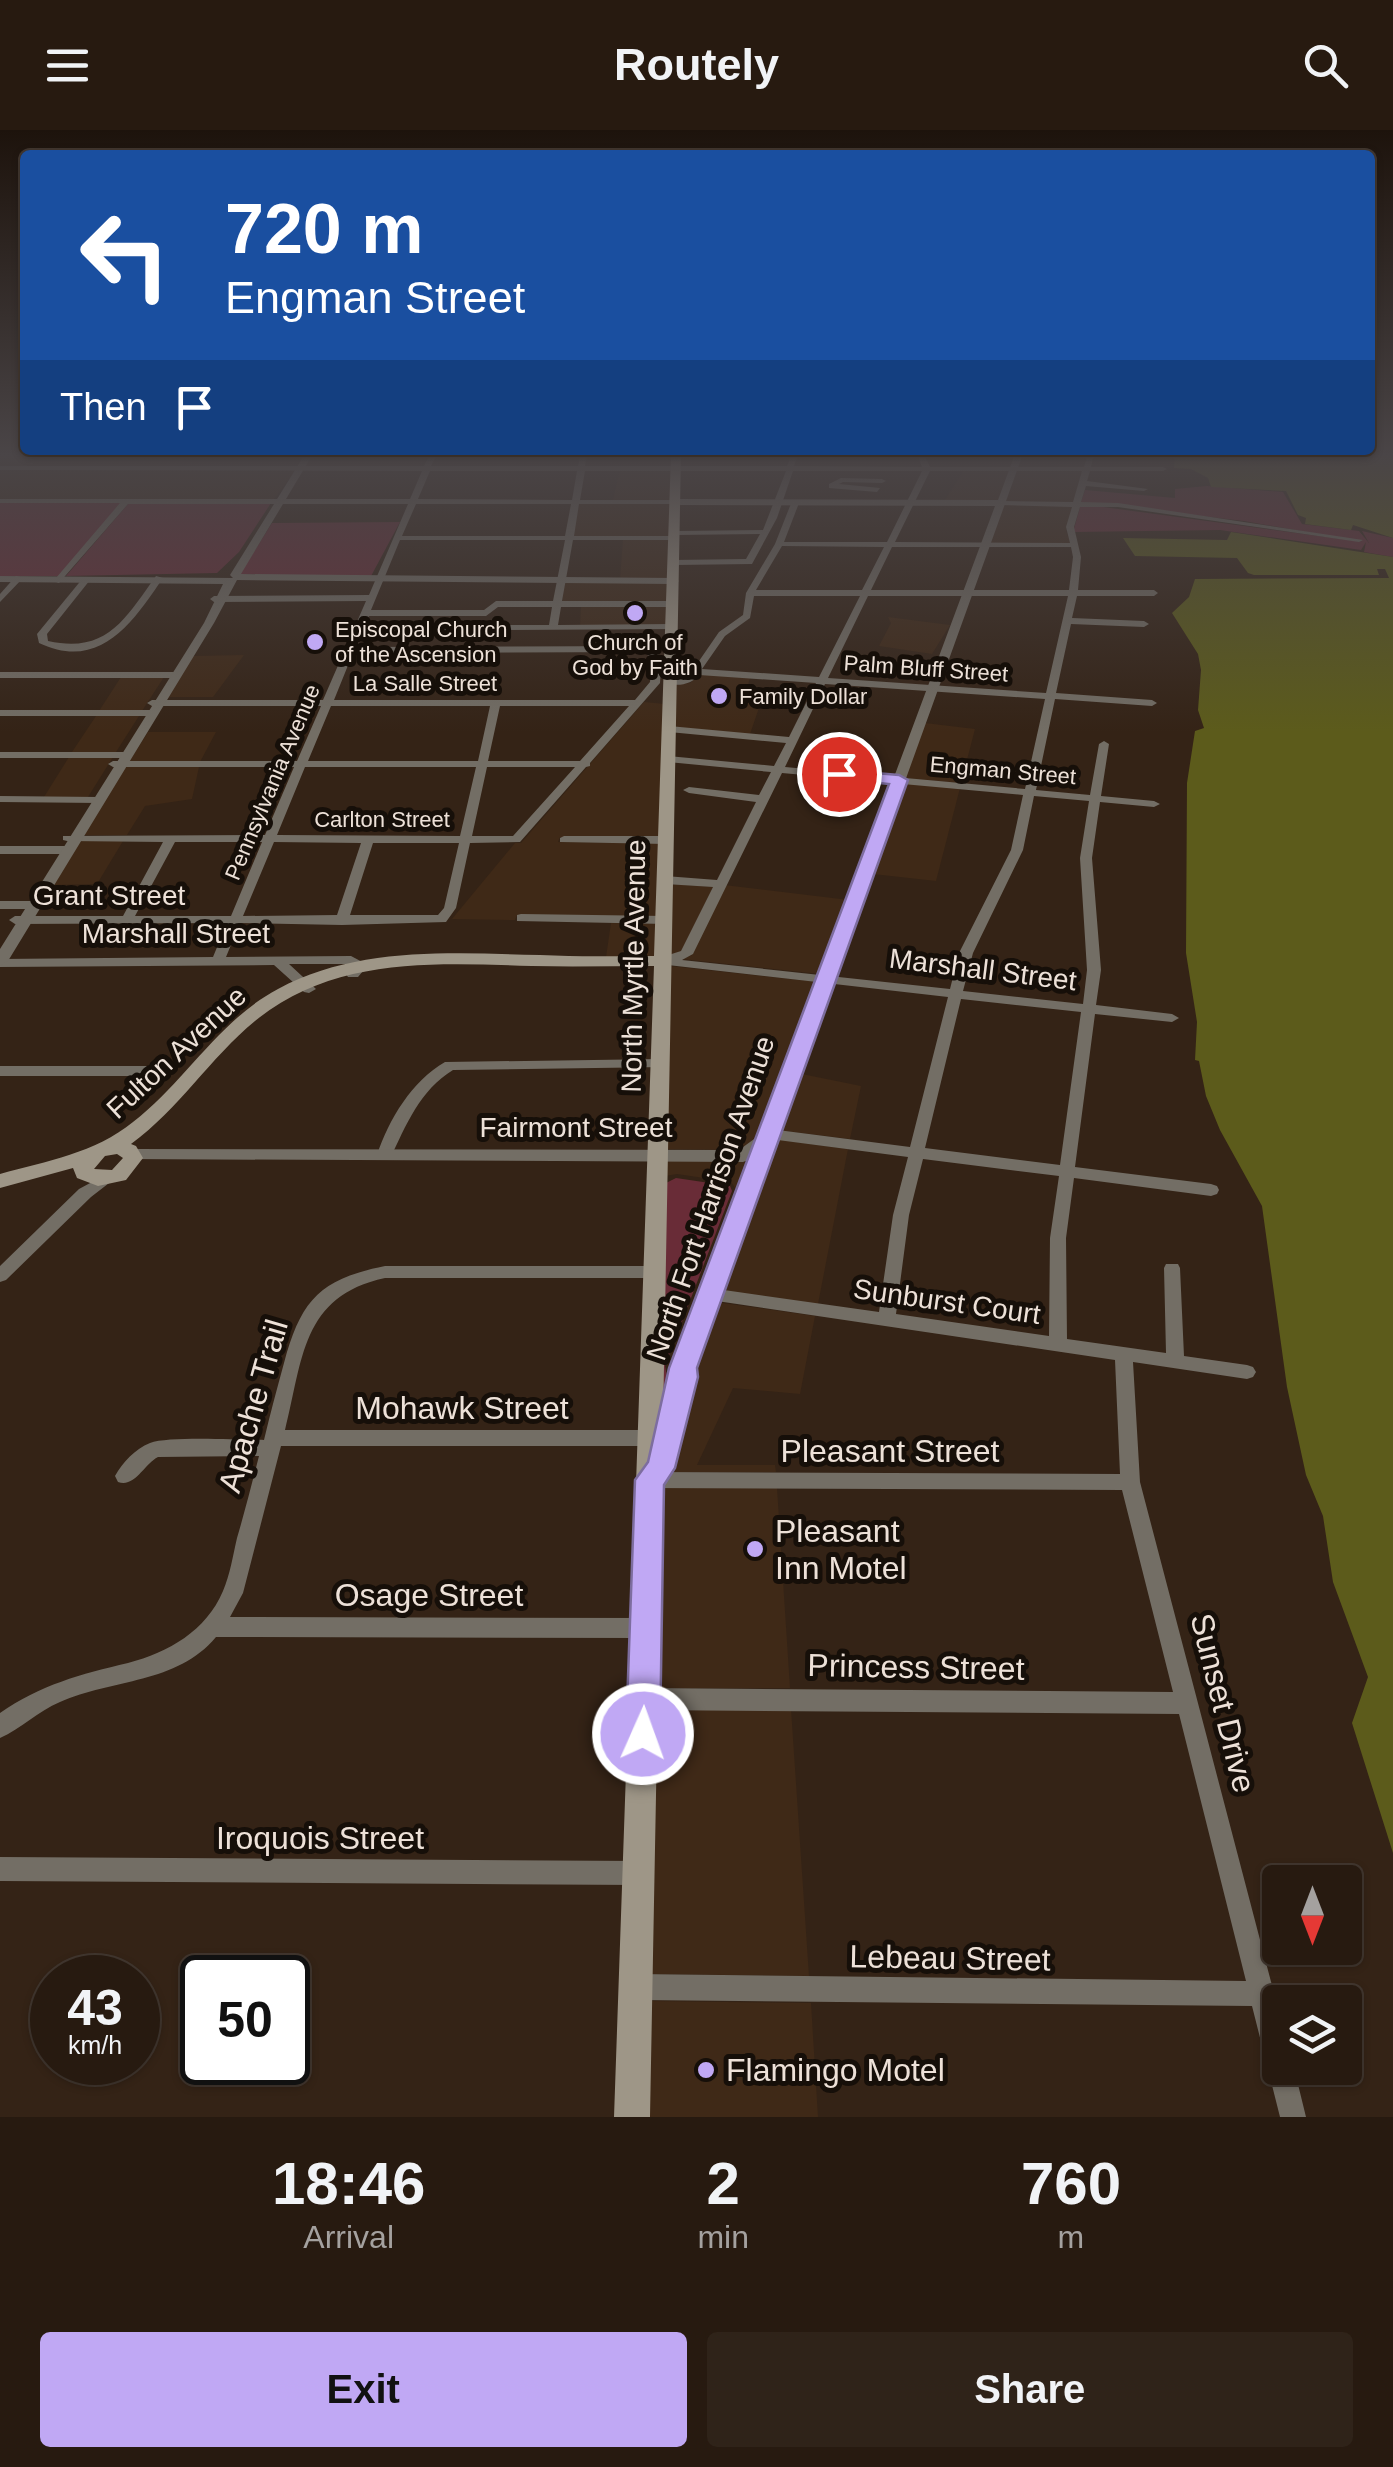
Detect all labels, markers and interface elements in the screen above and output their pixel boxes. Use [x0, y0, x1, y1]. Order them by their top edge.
icon: menu [40, 38, 95, 93]
icon: search [1298, 38, 1353, 93]
text: Routely [614, 39, 779, 90]
icon: left [60, 190, 190, 320]
text: 720 m [225, 190, 423, 268]
text: Engman Street [225, 272, 525, 323]
icon: arrive [167, 380, 222, 435]
text: Then [60, 386, 147, 428]
marker: Church of God by Faith [624, 602, 646, 624]
place label: Episcopal Church of the Ascension [335, 617, 507, 667]
place label: Church of God by Faith [572, 630, 698, 680]
marker: Episcopal Church of the Ascension [304, 631, 326, 653]
street label: Palm Bluff Street [843, 650, 1009, 687]
street label: La Salle Street [353, 671, 497, 696]
street label: Pennsylvania Avenue [220, 681, 325, 884]
place label: Family Dollar [739, 684, 867, 709]
marker: Family Dollar [708, 685, 730, 707]
pin [797, 732, 882, 817]
icon: arrive [812, 747, 867, 802]
street label: Engman Street [929, 752, 1077, 789]
street label: Carlton Street [314, 807, 450, 832]
street label: North Myrtle Avenue [616, 839, 651, 1093]
street label: Grant Street [33, 880, 185, 911]
street label: Marshall Street [82, 918, 270, 949]
street label: Marshall Street [888, 943, 1078, 996]
street label: Fulton Avenue [100, 980, 252, 1125]
street label: North Fort Harrison Avenue [640, 1032, 781, 1364]
street label: Fairmont Street [480, 1112, 673, 1143]
street label: Sunburst Court [852, 1273, 1043, 1330]
street label: Apache Trail [211, 1316, 295, 1496]
street label: Mohawk Street [355, 1390, 569, 1426]
street label: Pleasant Street [781, 1433, 1000, 1469]
place label: Pleasant Inn Motel [775, 1513, 907, 1586]
marker: Pleasant Inn Motel [744, 1538, 766, 1560]
street label: Osage Street [335, 1577, 523, 1613]
street label: Sunset Drive [1183, 1610, 1263, 1796]
street label: Princess Street [807, 1647, 1025, 1687]
position arrow [591, 1682, 695, 1786]
street label: Iroquois Street [216, 1820, 424, 1856]
north arrow [1262, 1865, 1362, 1965]
map controls [1262, 1865, 1362, 2085]
street label: Lebeau Street [849, 1938, 1051, 1978]
speed limit sign: 50 [180, 1955, 310, 2085]
text: 43 [67, 1980, 123, 2036]
button: layers [1262, 1985, 1362, 2085]
text: km/h [68, 2031, 122, 2059]
place label: Flamingo Motel [726, 2052, 945, 2088]
marker: Flamingo Motel [695, 2059, 717, 2081]
text: 18:46 [272, 2150, 425, 2217]
text: 2 [706, 2150, 740, 2217]
text: 760 [1021, 2150, 1121, 2217]
text: Arrival [303, 2219, 394, 2255]
text: min [697, 2219, 749, 2255]
text: m [1058, 2219, 1084, 2255]
button: Exit [40, 2332, 687, 2447]
button: Share [707, 2332, 1353, 2447]

